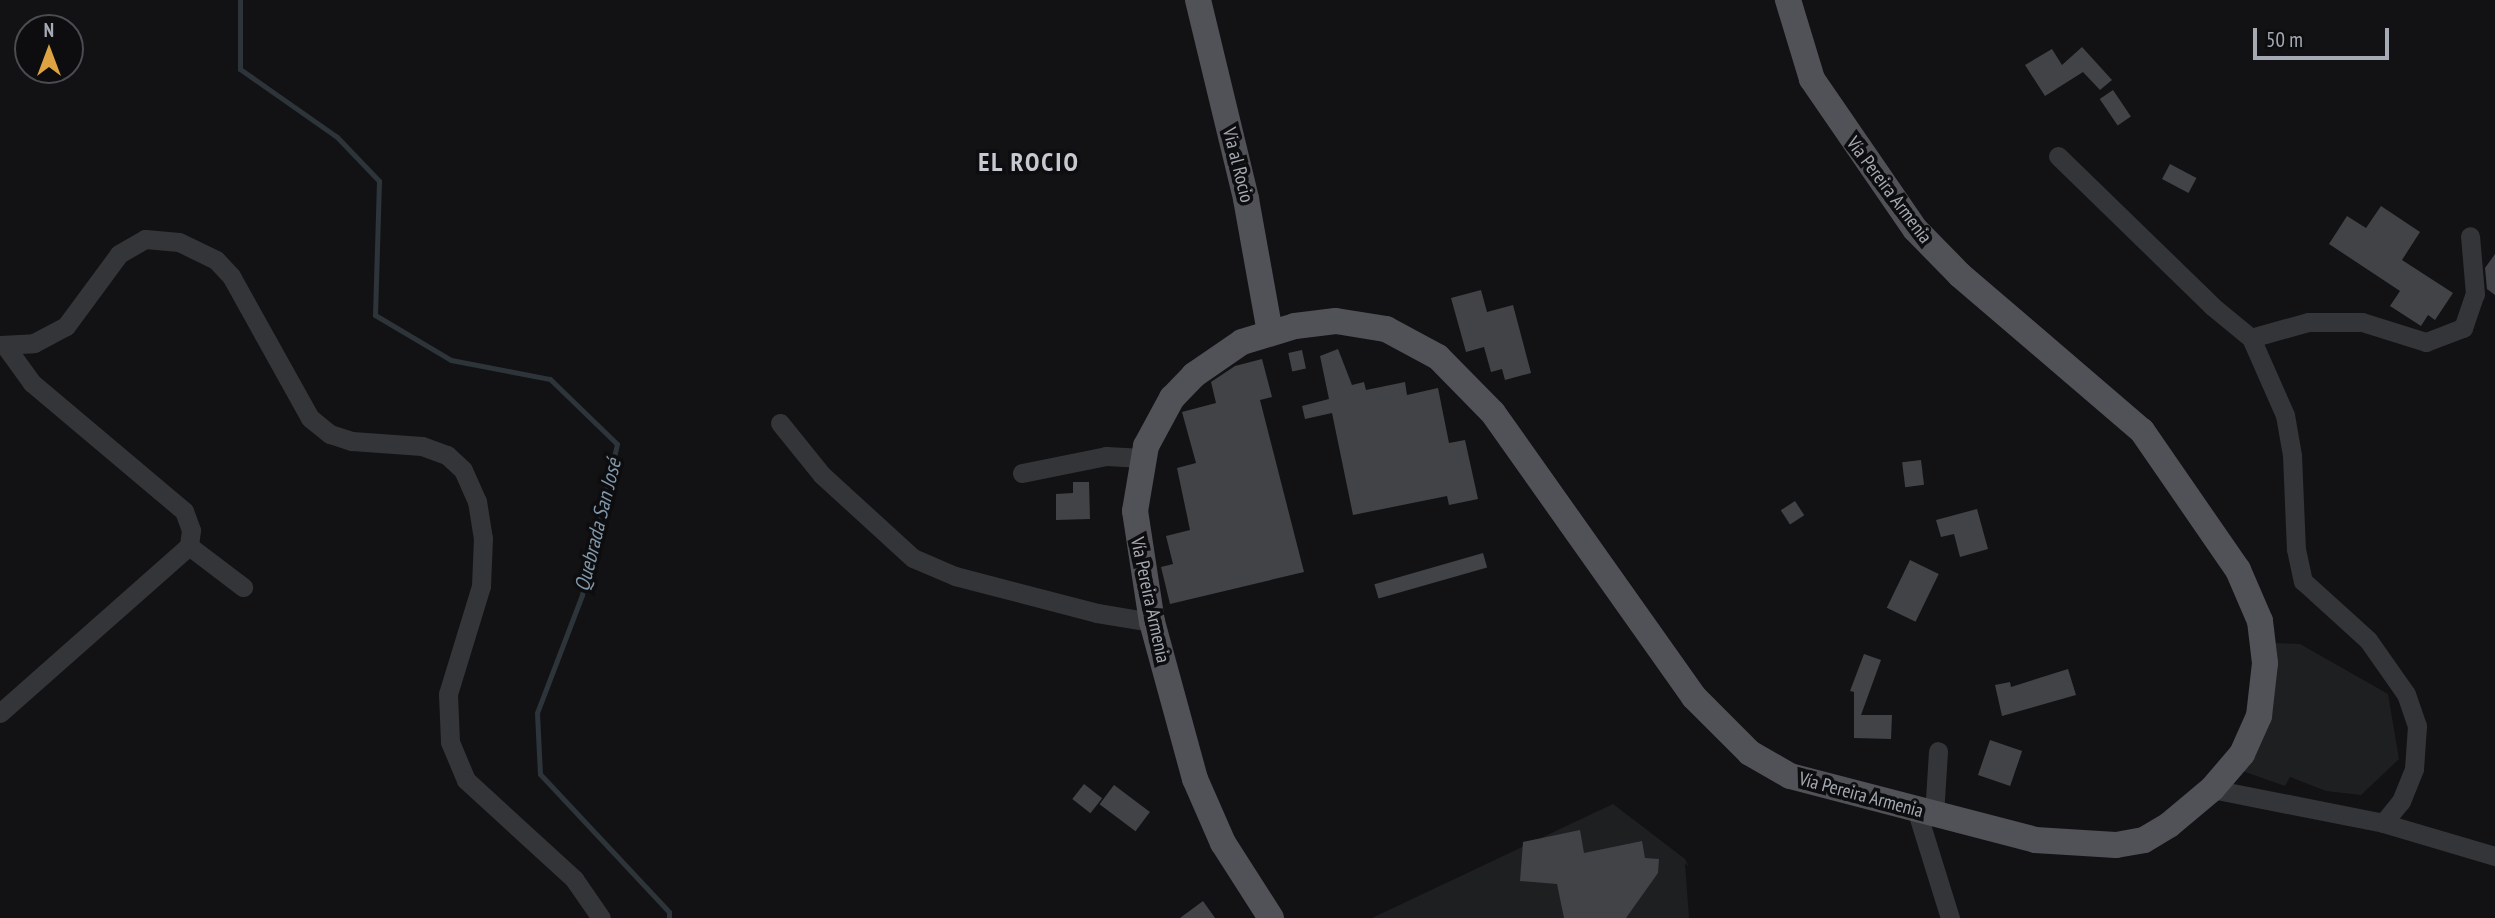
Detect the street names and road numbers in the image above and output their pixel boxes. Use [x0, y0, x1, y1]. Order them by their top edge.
street label: Via al Rocio [1218, 125, 1258, 205]
street label: Vía Pereira Armenia [1841, 132, 1937, 248]
street label: Vía Pereira Armenia [1126, 535, 1174, 665]
street label: Vía Pereira Armenia [1796, 767, 1926, 823]

